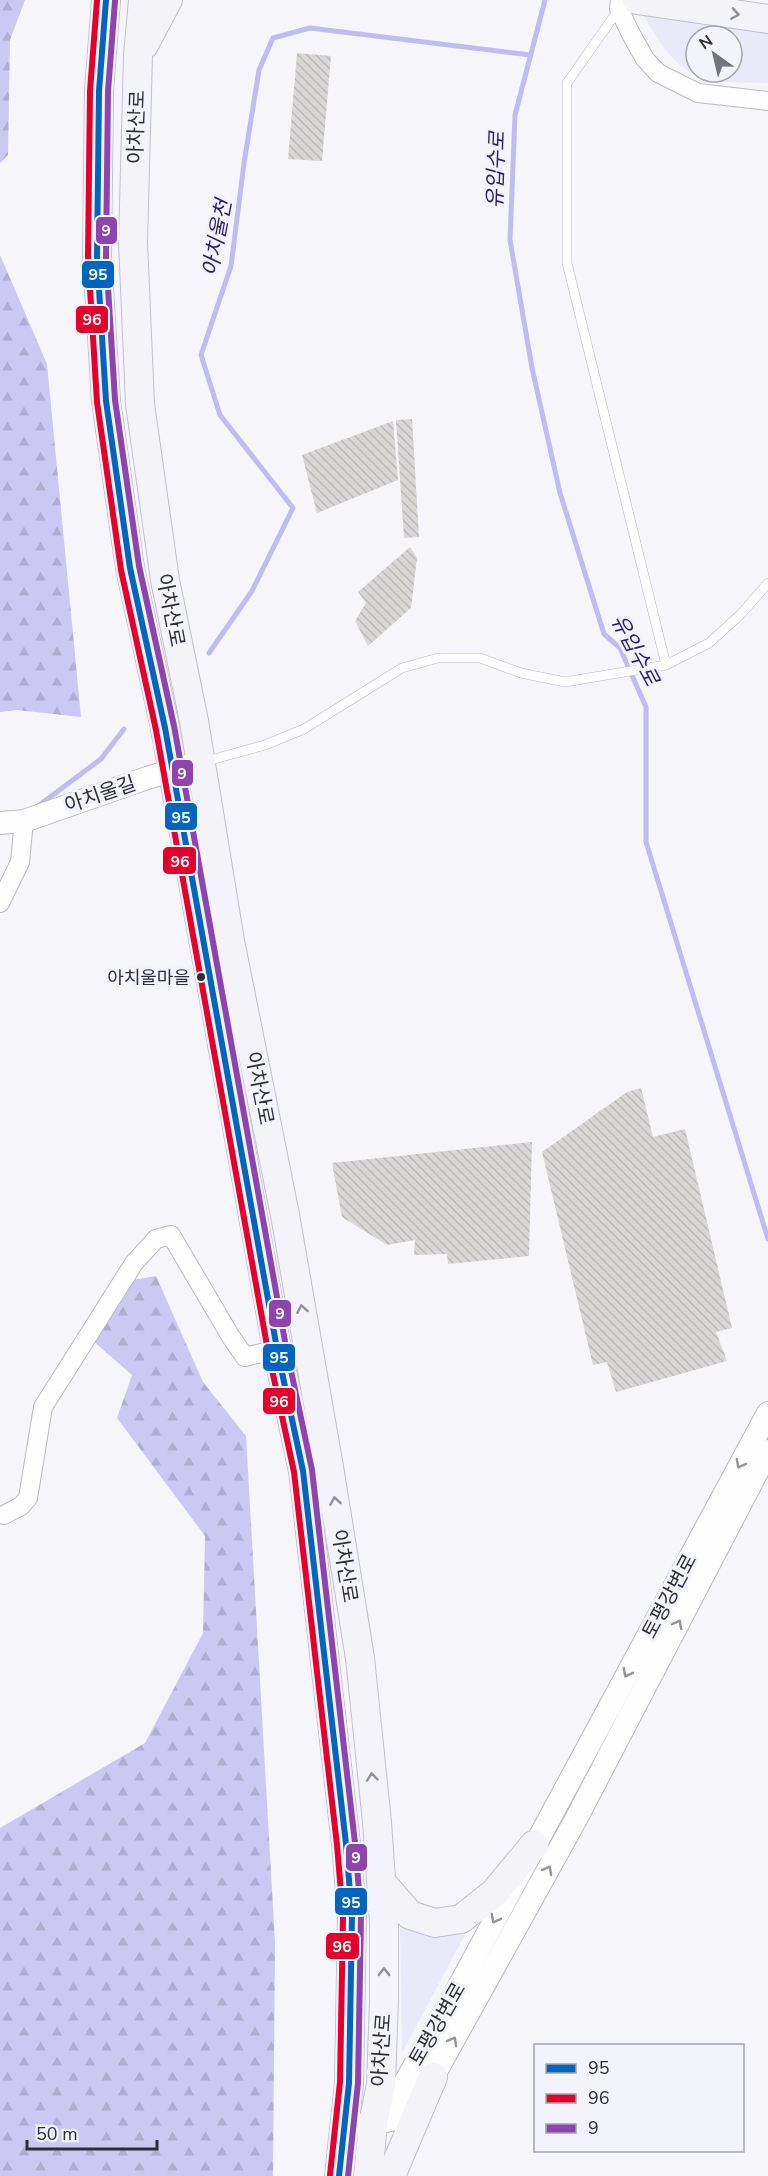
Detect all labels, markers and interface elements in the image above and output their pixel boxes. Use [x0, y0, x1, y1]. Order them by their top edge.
one-way arrow [731, 7, 740, 19]
north arrow [684, 24, 744, 84]
text: N [695, 30, 717, 55]
street label: 아차산로 [122, 90, 151, 164]
water label: 유입수로 [481, 129, 511, 209]
water label: 아치울천 [196, 195, 239, 279]
line badge: 9 [95, 216, 118, 245]
text: 9 [101, 220, 111, 242]
line badge: 95 [81, 260, 115, 289]
text: 95 [88, 264, 108, 286]
line badge: 96 [75, 305, 109, 334]
text: 96 [82, 309, 102, 331]
street label: 아차산로 [150, 571, 191, 649]
water label: 유입수로 [604, 609, 666, 692]
line badge: 9 [171, 759, 194, 787]
text: 9 [177, 763, 187, 785]
street label: 아치울길 [61, 770, 139, 819]
line badge: 95 [164, 802, 198, 831]
text: 95 [171, 807, 191, 829]
line badge: 96 [162, 846, 197, 875]
text: 96 [170, 851, 190, 873]
place label: 아치울마을 [107, 966, 190, 990]
marker: 아치울마을 [195, 971, 207, 983]
street label: 아차산로 [239, 1049, 280, 1127]
line badge: 9 [268, 1299, 292, 1328]
text: 9 [275, 1303, 285, 1325]
one-way arrow [296, 1304, 309, 1314]
line badge: 95 [262, 1343, 296, 1372]
text: 95 [269, 1347, 289, 1369]
line badge: 96 [262, 1387, 296, 1415]
text: 96 [269, 1391, 289, 1413]
one-way arrow [736, 1458, 747, 1469]
one-way arrow [329, 1496, 342, 1506]
street label: 아차산로 [325, 1528, 364, 1605]
street label: 토평강변로 [636, 1549, 703, 1643]
one-way arrow [671, 1619, 682, 1630]
one-way arrow [623, 1667, 634, 1677]
one-way arrow [367, 1772, 379, 1782]
line badge: 9 [345, 1843, 368, 1872]
text: 9 [351, 1847, 361, 1869]
one-way arrow [540, 1866, 552, 1877]
line badge: 95 [334, 1887, 368, 1916]
text: 95 [341, 1892, 361, 1914]
one-way arrow [491, 1912, 502, 1923]
line badge: 96 [325, 1932, 360, 1960]
text: 96 [332, 1936, 352, 1958]
one-way arrow [378, 1967, 390, 1976]
street label: 토평강변로 [403, 1978, 472, 2071]
street label: 아차산로 [365, 2012, 398, 2088]
one-way arrow [446, 2037, 457, 2047]
legend [534, 2044, 744, 2152]
text: 95 [588, 2056, 610, 2080]
text: 96 [588, 2086, 610, 2110]
scale bar [27, 2113, 158, 2151]
text: 9 [588, 2116, 599, 2140]
text: 50 m [36, 2122, 78, 2146]

